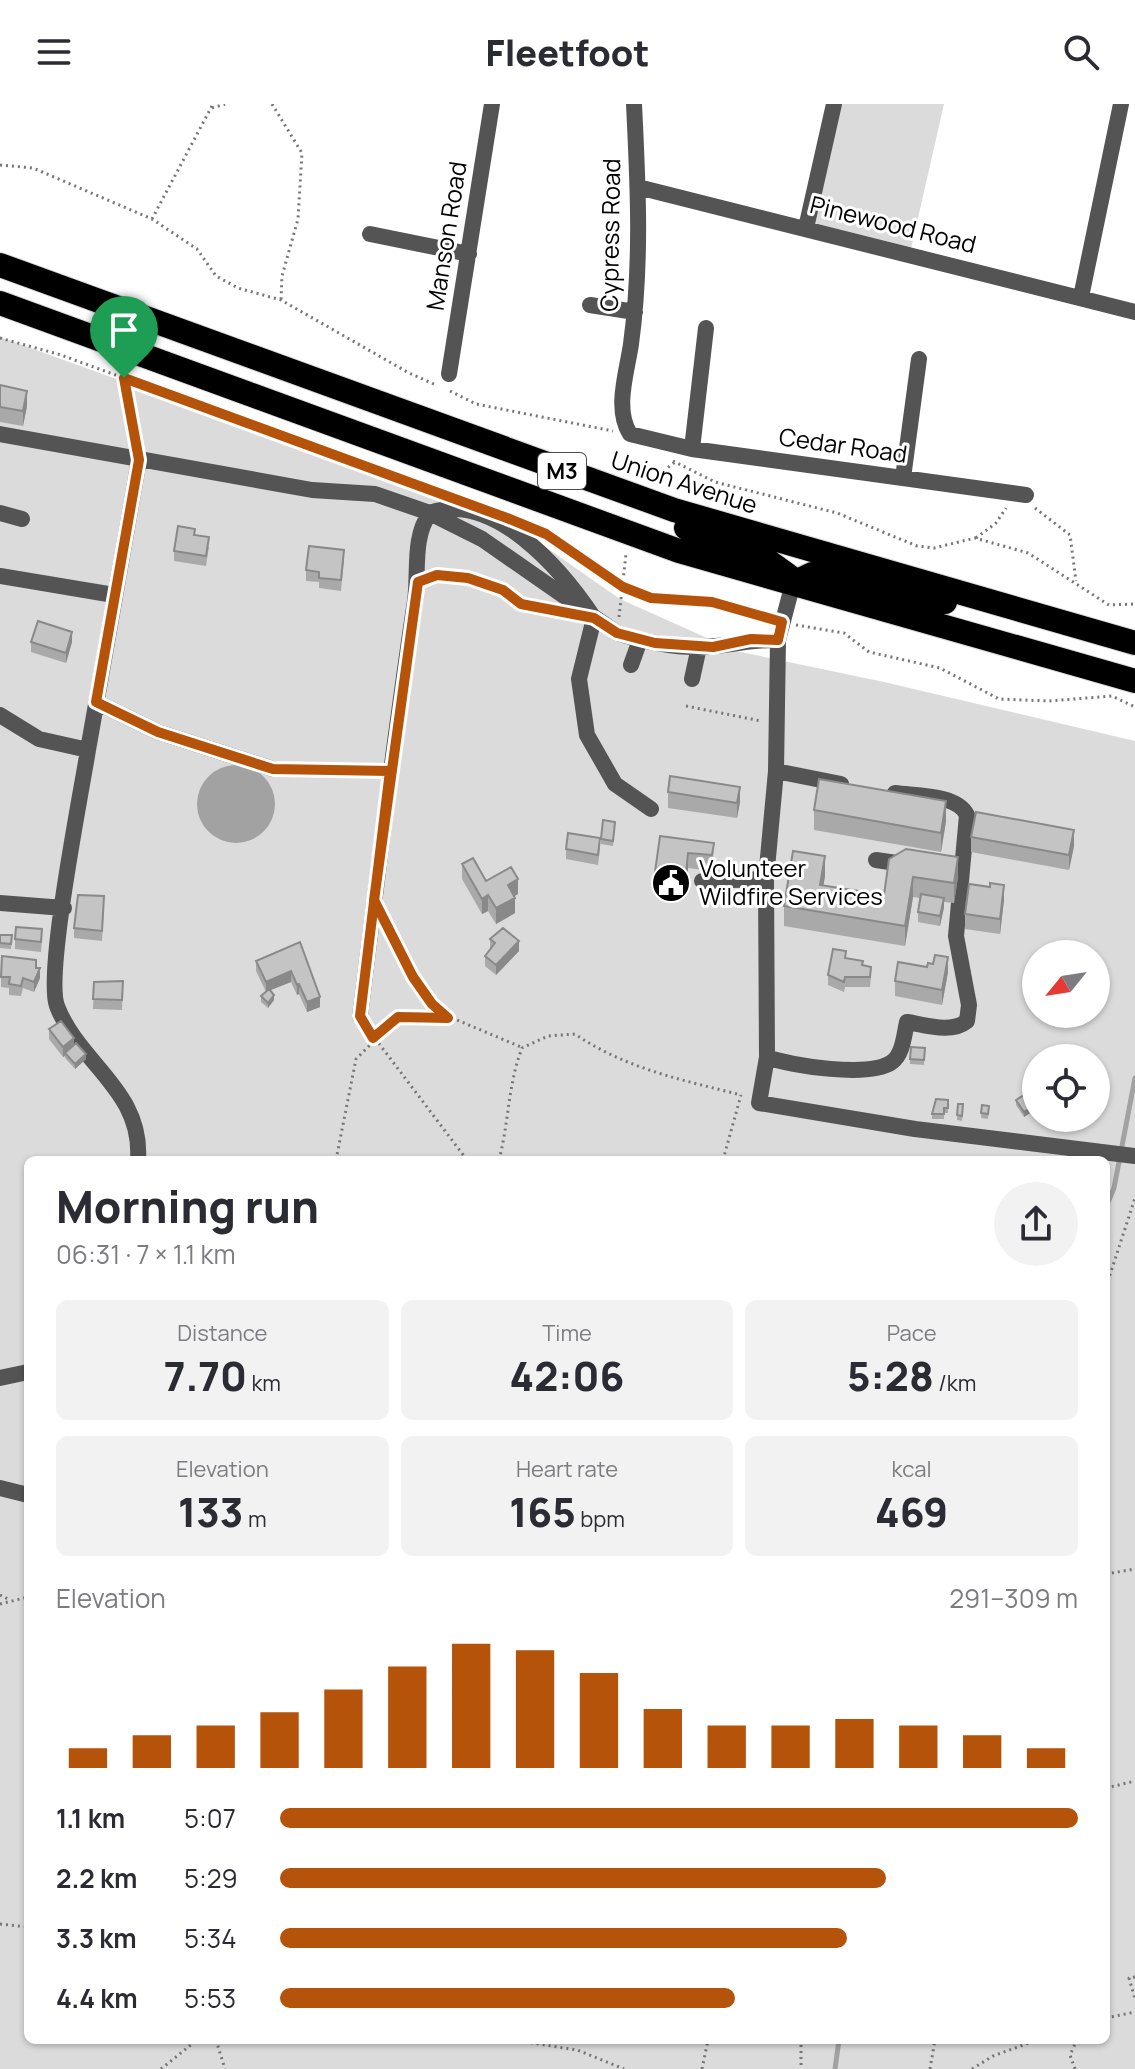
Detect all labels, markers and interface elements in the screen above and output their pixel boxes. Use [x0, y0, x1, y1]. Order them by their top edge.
text: Fleetfoot [486, 28, 649, 77]
icon: menu [32, 30, 76, 74]
icon: search [1059, 30, 1103, 74]
street label: Cypress Road [592, 158, 627, 312]
street label: Manson Road [417, 159, 474, 313]
street label: Pinewood Road [807, 187, 980, 260]
pin [90, 296, 158, 378]
icon: arrive [102, 308, 146, 352]
street label: Cedar Road [777, 419, 909, 470]
street label: Union Avenue [607, 442, 762, 521]
road number: M3 [538, 453, 586, 489]
place label: Volunteer Wildfire Services [699, 851, 883, 912]
public building icon: Volunteer Wildfire Services [650, 862, 692, 904]
north arrow [1022, 940, 1110, 1028]
map controls [1022, 940, 1110, 1132]
button: locate [1022, 1044, 1110, 1132]
text: Morning run [56, 1176, 319, 1236]
button: share [994, 1182, 1078, 1266]
text: 06:31 · 7 × 1.1 km [56, 1236, 236, 1272]
text: Distance [177, 1318, 267, 1348]
text: Time [542, 1318, 592, 1348]
text: Pace [887, 1318, 937, 1348]
text: 7.70 [164, 1348, 247, 1403]
text: 42:06 [510, 1348, 624, 1403]
text: 5:28 [847, 1348, 934, 1403]
text: km [247, 1368, 281, 1398]
text: /km [934, 1368, 976, 1398]
text: Elevation [176, 1454, 269, 1484]
text: Heart rate [516, 1454, 618, 1484]
text: kcal [892, 1454, 932, 1484]
text: 133 [178, 1484, 244, 1539]
text: 165 [509, 1484, 576, 1539]
text: 469 [875, 1484, 948, 1539]
text: m [244, 1504, 267, 1534]
text: bpm [576, 1504, 625, 1534]
text: Elevation [56, 1580, 166, 1616]
text: 291–309 m [949, 1580, 1078, 1616]
text: 1.1 km [56, 1800, 125, 1836]
text: 5:07 [184, 1800, 236, 1836]
text: 2.2 km [56, 1860, 137, 1896]
text: 5:29 [184, 1860, 238, 1896]
text: 3.3 km [56, 1920, 137, 1956]
text: 5:34 [184, 1920, 237, 1956]
text: 4.4 km [56, 1980, 138, 2016]
text: 5:53 [184, 1980, 236, 2016]

